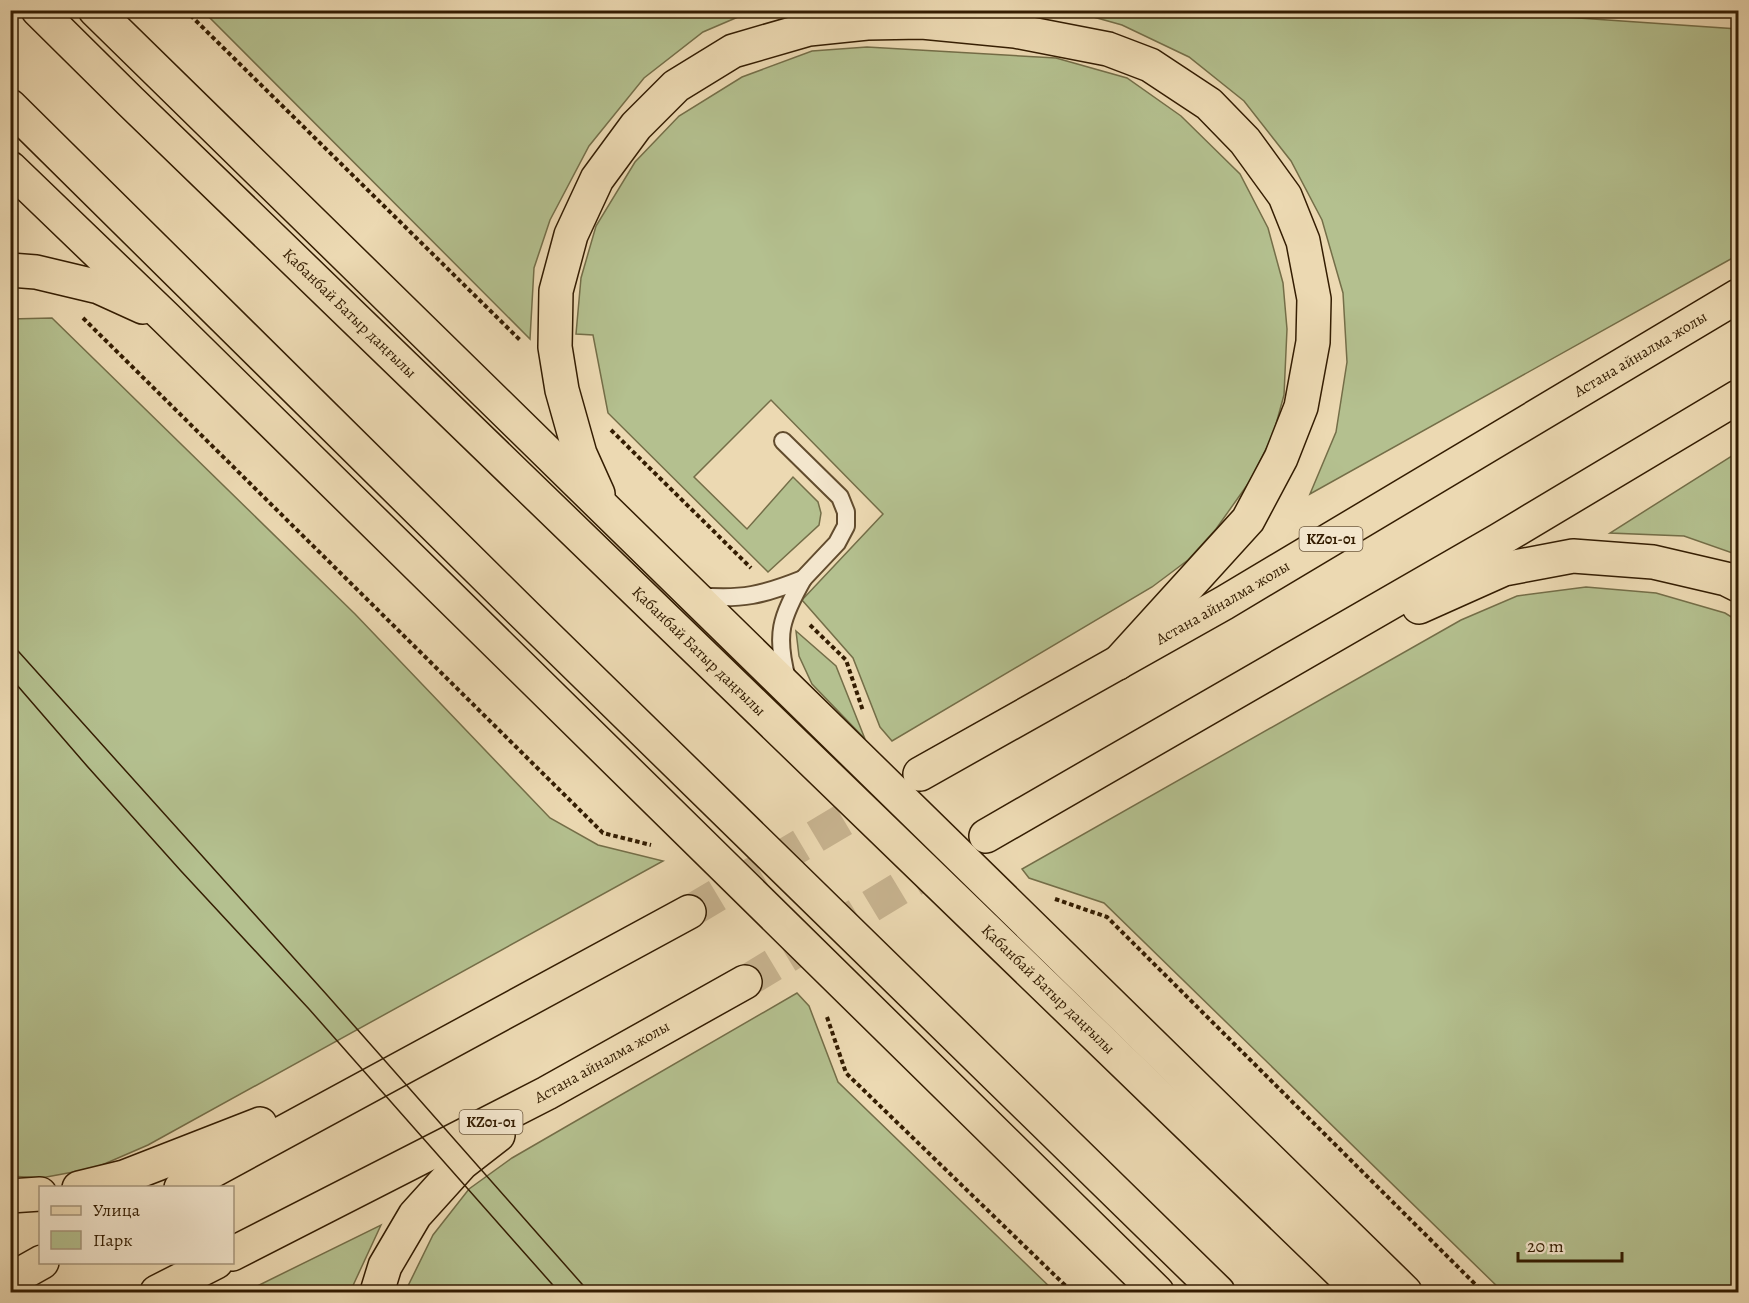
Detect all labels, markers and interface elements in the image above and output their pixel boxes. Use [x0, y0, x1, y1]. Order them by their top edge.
street label: Қабанбай Батыр даңғылы [278, 244, 421, 383]
street label: Астана айналма жолы [1569, 306, 1711, 403]
road number: KZ01-01 [1300, 527, 1362, 551]
street label: Астана айналма жолы [1151, 555, 1294, 651]
street label: Қабанбай Батыр даңғылы [627, 582, 771, 721]
street label: Қабанбай Батыр даңғылы [976, 919, 1120, 1059]
street label: Астана айналма жолы [530, 1015, 674, 1109]
road number: KZ01-01 [460, 1110, 522, 1134]
legend [39, 1186, 234, 1264]
text: Улица [93, 1198, 141, 1222]
scale bar [1518, 1225, 1622, 1263]
text: Парк [93, 1228, 133, 1252]
text: 20 m [1527, 1234, 1564, 1258]

